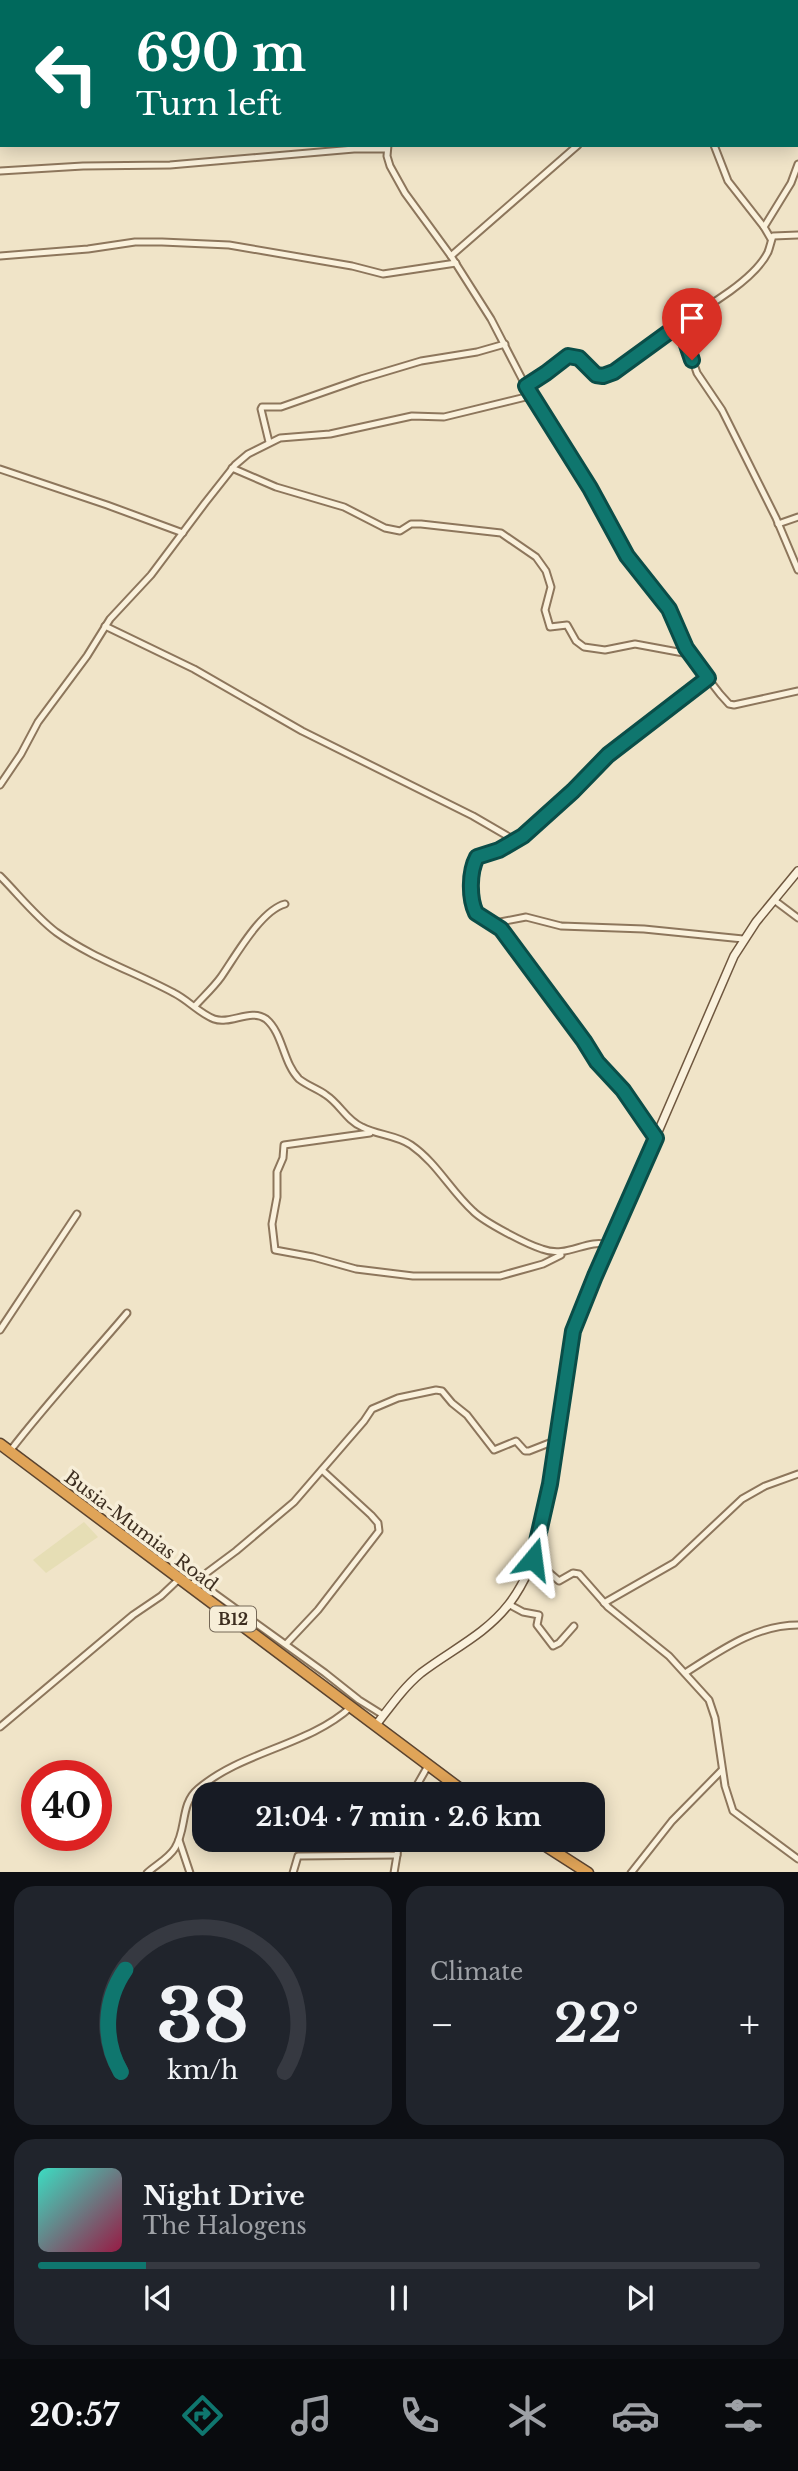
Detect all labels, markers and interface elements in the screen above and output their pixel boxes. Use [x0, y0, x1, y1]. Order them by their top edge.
text: 690 m [136, 23, 306, 84]
icon: left [21, 28, 112, 119]
text: Turn left [136, 84, 282, 124]
pin [662, 288, 722, 360]
icon: arrive [673, 299, 711, 337]
street label: Busia-Mumias Road [60, 1466, 222, 1596]
position arrow [496, 1522, 570, 1596]
road number: B12 [210, 1606, 256, 1632]
speed limit sign: 40 [21, 1760, 112, 1851]
text: 21:04 · 7 min · 2.6 km [255, 1801, 542, 1833]
text: Climate [430, 1958, 523, 1986]
text: 38 [157, 1971, 249, 2062]
text: 22° [554, 1992, 639, 2056]
text: − [430, 2001, 454, 2048]
text: + [739, 2001, 760, 2048]
text: km/h [168, 2054, 238, 2085]
text: Night Drive [143, 2180, 305, 2212]
text: The Halogens [143, 2212, 307, 2240]
icon: previous [139, 2279, 177, 2317]
icon: pause [380, 2279, 418, 2317]
icon: next [621, 2279, 659, 2317]
icon: directions [178, 2391, 227, 2440]
icon: music [287, 2391, 336, 2440]
icon: phone [395, 2391, 444, 2440]
icon: climate [503, 2391, 552, 2440]
icon: car [611, 2391, 660, 2440]
icon: filters [719, 2391, 768, 2440]
text: 20:57 [30, 2395, 119, 2435]

